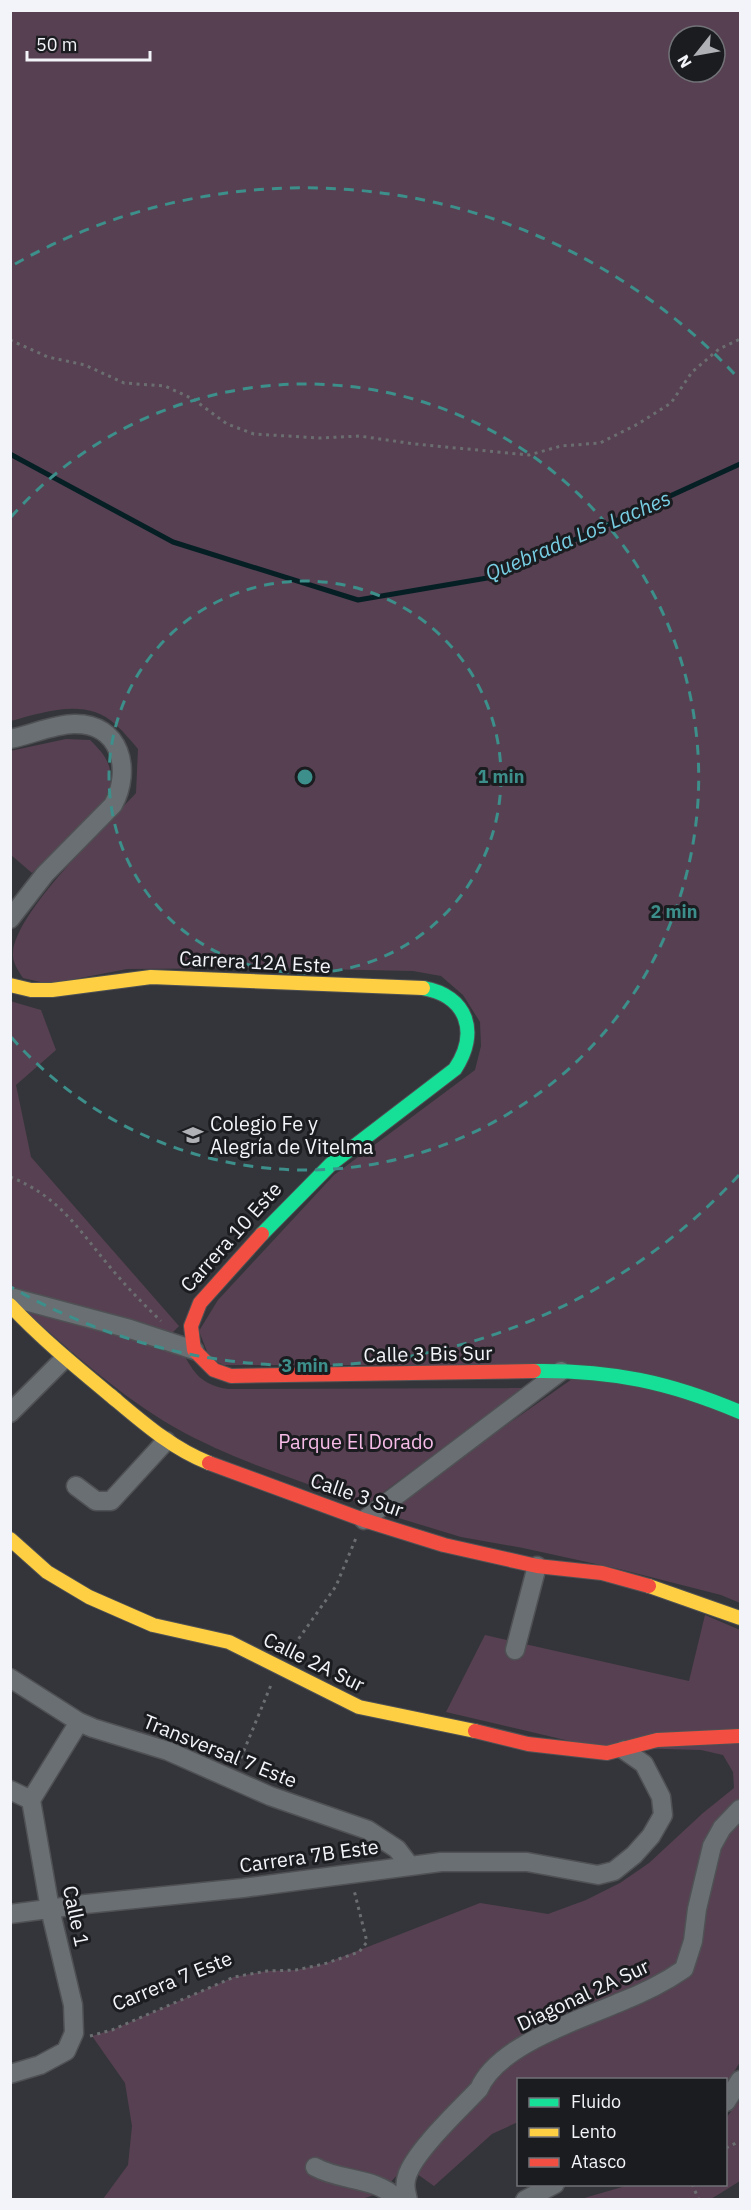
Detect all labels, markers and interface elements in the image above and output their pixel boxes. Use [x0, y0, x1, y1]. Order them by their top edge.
scale bar [27, 24, 150, 62]
north arrow [667, 24, 727, 84]
text: 50 m [36, 33, 78, 56]
text: N [673, 52, 696, 72]
water label: Quebrada Los Laches [481, 483, 675, 587]
text: 1 min [477, 765, 525, 788]
centre of rings [295, 767, 315, 787]
text: 2 min [650, 900, 698, 923]
street label: Carrera 12A Este [178, 944, 332, 979]
place label: Colegio Fe y Alegría de Vitelma [210, 1110, 374, 1160]
school or university icon: Colegio Fe y Alegría de Vitelma [181, 1123, 205, 1147]
street label: Carrera 10 Este [174, 1176, 287, 1297]
street label: Calle 3 Bis Sur [363, 1339, 493, 1368]
text: 3 min [281, 1354, 329, 1377]
park label: Parque El Dorado [278, 1428, 434, 1455]
street label: Calle 3 Sur [307, 1466, 407, 1523]
street label: Calle 2A Sur [259, 1625, 369, 1698]
street label: Transversal 7 Este [139, 1707, 301, 1794]
street label: Carrera 7B Este [238, 1832, 380, 1879]
street label: Calle 1 [57, 1883, 96, 1949]
street label: Carrera 7 Este [108, 1944, 236, 2017]
street label: Diagonal 2A Sur [512, 1952, 653, 2037]
legend [517, 2078, 727, 2186]
text: Fluido [571, 2090, 621, 2113]
text: Lento [571, 2120, 616, 2143]
text: Atasco [571, 2150, 626, 2173]

